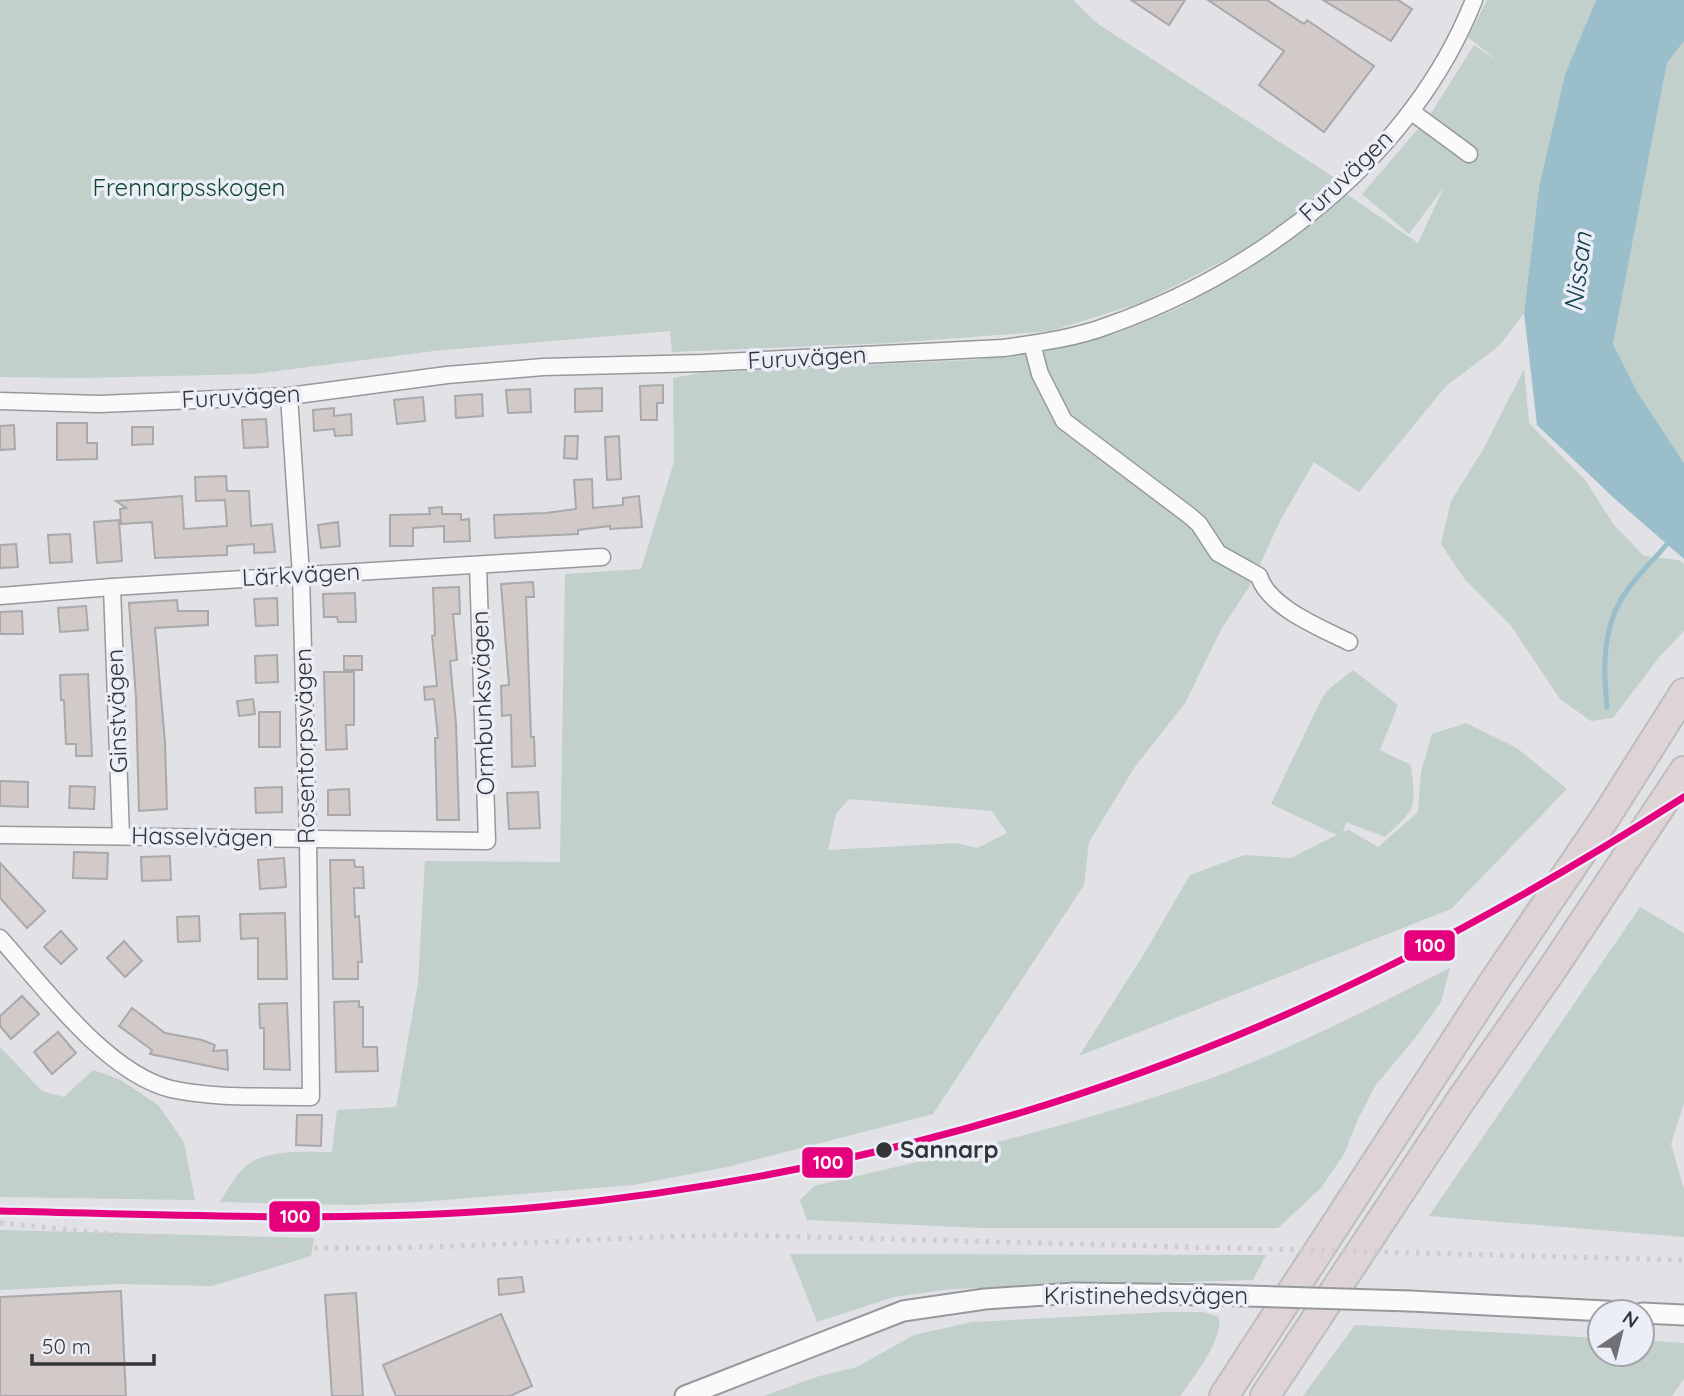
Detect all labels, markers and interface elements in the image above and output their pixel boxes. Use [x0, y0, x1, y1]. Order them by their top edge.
street label: Furuvägen [1292, 123, 1398, 227]
park label: Frennarpsskogen [93, 172, 285, 202]
water label: Nissan [1556, 229, 1599, 314]
street label: Furuvägen [747, 339, 867, 375]
street label: Furuvägen [181, 378, 301, 414]
street label: Lärkvägen [241, 556, 361, 592]
street label: Ormbunksvägen [464, 610, 500, 796]
street label: Ginstvägen [99, 648, 133, 774]
street label: Rosentorpsvägen [287, 648, 321, 844]
street label: Hasselvägen [131, 820, 273, 852]
line badge: 100 [1403, 929, 1456, 962]
text: 100 [1415, 933, 1445, 957]
place label: Sannarp [900, 1134, 999, 1164]
marker: Sannarp [874, 1140, 894, 1160]
line badge: 100 [801, 1146, 854, 1179]
text: 100 [813, 1150, 843, 1174]
line badge: 100 [268, 1200, 321, 1233]
text: 100 [280, 1204, 310, 1228]
street label: Kristinehedsvägen [1044, 1280, 1248, 1310]
north arrow [1586, 1298, 1656, 1368]
text: N [1618, 1305, 1643, 1333]
scale bar [32, 1322, 154, 1366]
text: 50 m [42, 1333, 91, 1359]

